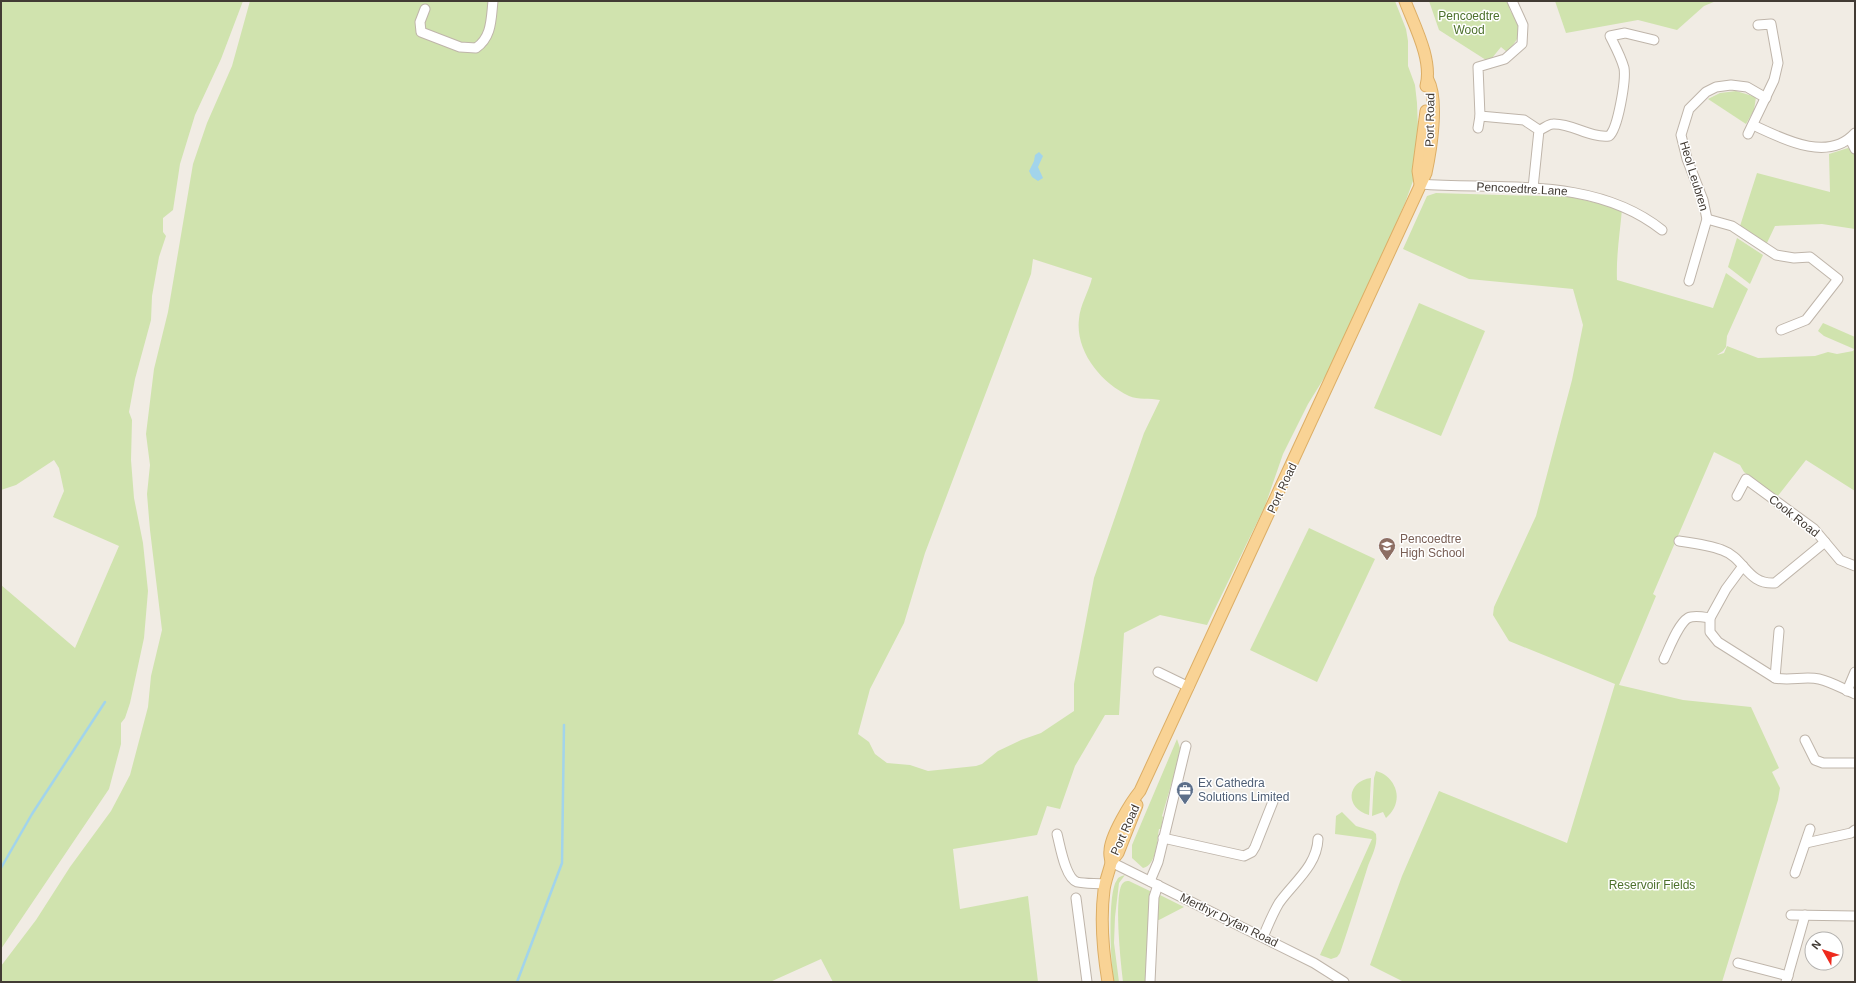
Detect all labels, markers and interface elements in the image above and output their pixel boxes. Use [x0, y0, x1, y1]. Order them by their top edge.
park label: Pencoedtre Wood [1438, 9, 1500, 37]
street label: Port Road [1423, 93, 1437, 147]
street label: Heol Leubren [1677, 139, 1711, 213]
street label: Pencoedtre Lane [1476, 180, 1568, 198]
street label: Port Road [1264, 461, 1300, 515]
street label: Cook Road [1766, 492, 1822, 540]
place label: Pencoedtre High School [1400, 532, 1465, 560]
school or university icon: Pencoedtre High School [1377, 536, 1397, 561]
place label: Ex Cathedra Solutions Limited [1198, 776, 1289, 804]
office icon: Ex Cathedra Solutions Limited [1175, 780, 1195, 805]
street label: Port Road [1108, 802, 1142, 858]
park label: Reservoir Fields [1609, 878, 1695, 892]
street label: Merthyr Dyfan Road [1178, 890, 1280, 950]
north arrow [1804, 931, 1844, 971]
text: N [1809, 938, 1823, 952]

